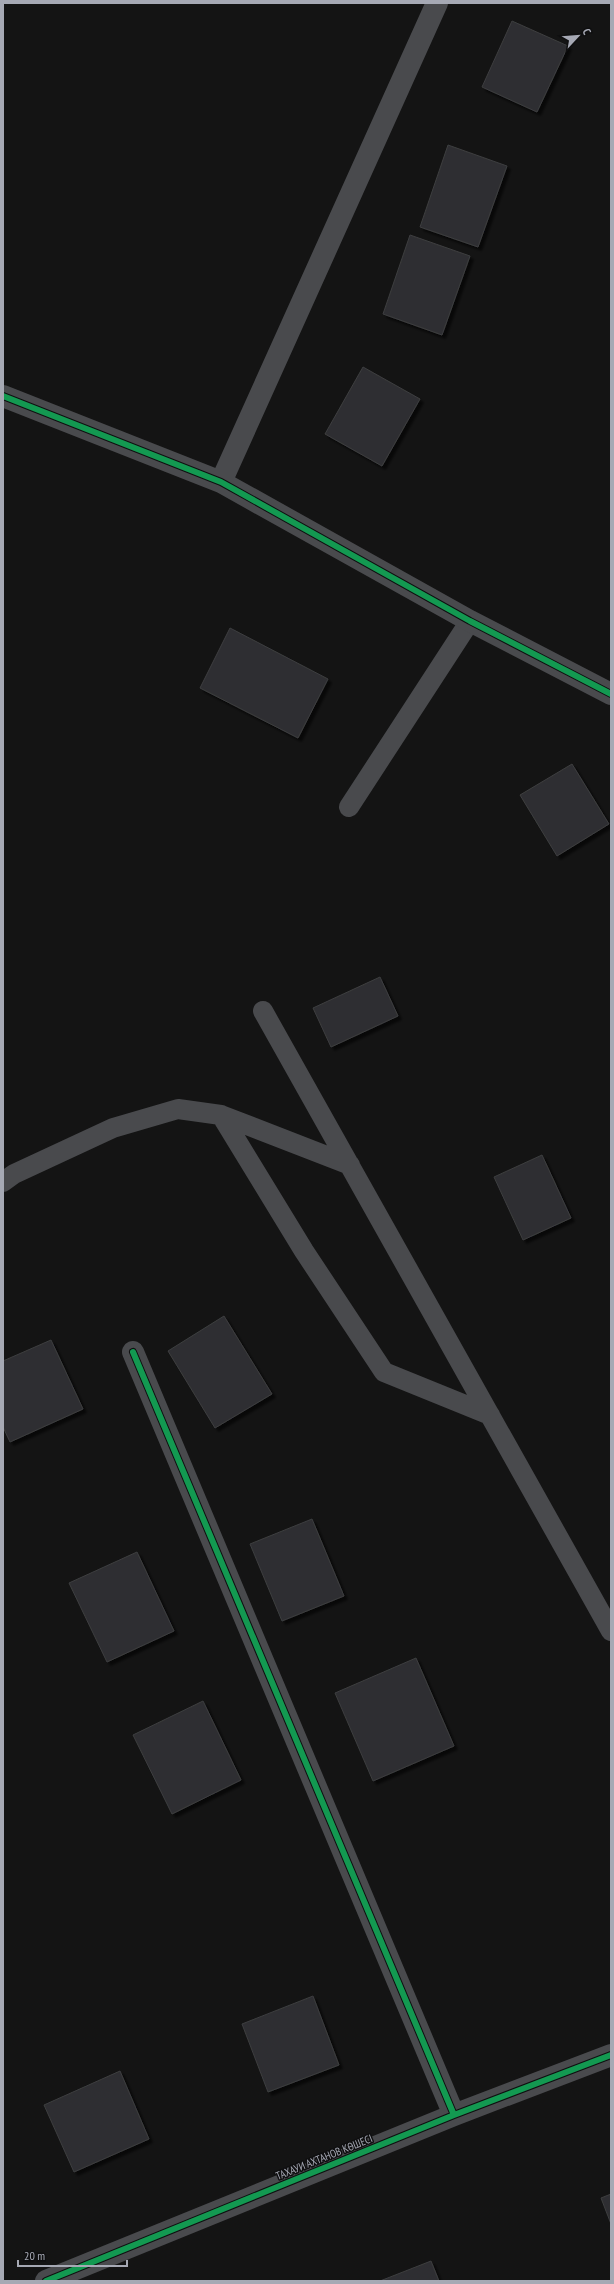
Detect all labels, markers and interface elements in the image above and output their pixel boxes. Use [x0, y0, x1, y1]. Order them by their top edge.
north arrow [558, 16, 598, 56]
text: С [580, 26, 594, 37]
street label: ТАХАУИ АХТАНОВ КӨШЕСІ [274, 2131, 374, 2183]
scale bar [18, 2242, 127, 2268]
text: 20 m [24, 2248, 45, 2263]

